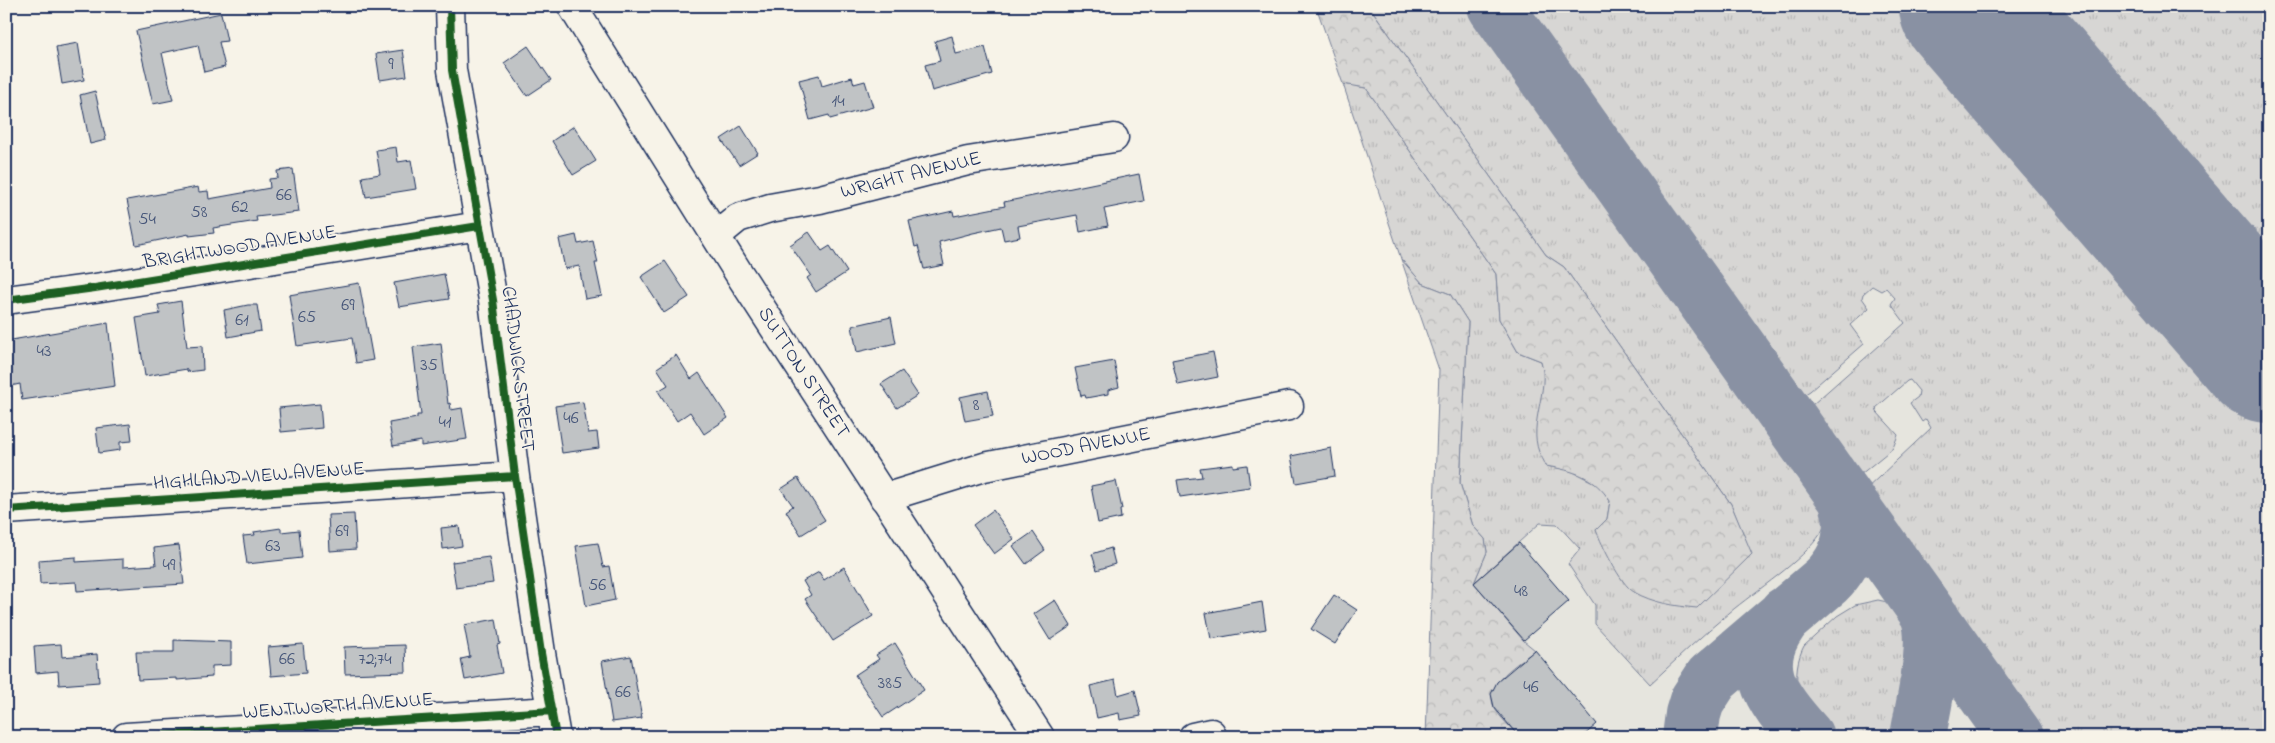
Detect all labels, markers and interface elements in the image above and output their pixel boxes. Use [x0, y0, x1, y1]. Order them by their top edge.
house number: 9 [388, 52, 394, 78]
house number: 14 [831, 89, 845, 115]
street label: WRIGHT AVENUE [838, 145, 984, 207]
house number: 66 [276, 183, 292, 209]
house number: 62 [232, 195, 248, 221]
house number: 58 [190, 200, 208, 226]
house number: 54 [138, 207, 156, 233]
street label: BRIGHTWOOD AVENUE [140, 218, 339, 278]
street label: CHADWICK STREET [492, 285, 542, 453]
house number: 69 [341, 293, 355, 319]
street label: SUTTON STREET [750, 302, 856, 444]
house number: 65 [298, 305, 316, 331]
house number: 61 [235, 308, 249, 334]
house number: 43 [37, 339, 51, 365]
house number: 35 [420, 353, 438, 379]
house number: 8 [973, 393, 980, 419]
house number: 46 [563, 406, 579, 432]
house number: 41 [438, 410, 452, 436]
street label: WOOD AVENUE [1019, 420, 1153, 474]
street label: HIGHLAND VIEW AVENUE [152, 455, 366, 499]
house number: 69 [335, 519, 349, 545]
house number: 63 [265, 534, 281, 560]
house number: 49 [163, 553, 176, 579]
house number: 56 [588, 573, 606, 599]
house number: 48 [1514, 579, 1528, 605]
house number: 66 [279, 647, 295, 673]
house number: 72;74 [358, 647, 392, 673]
house number: 385 [878, 671, 902, 697]
house number: 46 [1523, 675, 1539, 701]
house number: 66 [615, 680, 631, 706]
street label: WENTWORTH AVENUE [242, 686, 434, 728]

